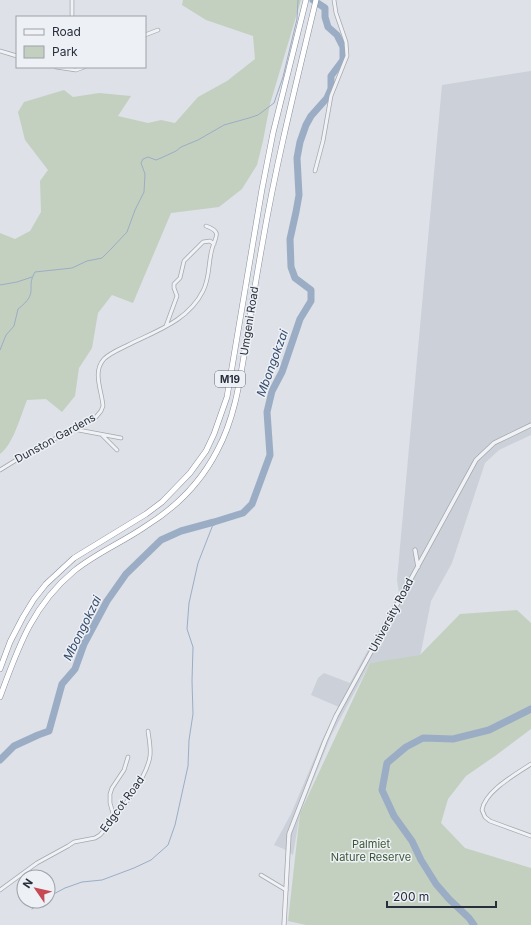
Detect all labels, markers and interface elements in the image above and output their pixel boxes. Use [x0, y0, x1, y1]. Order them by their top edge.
legend [16, 16, 146, 68]
text: Road [52, 24, 81, 39]
text: Park [52, 44, 78, 59]
street label: Umgeni Road [237, 285, 261, 357]
water label: Mbongokzai [253, 326, 291, 399]
road number: M19 [215, 371, 245, 387]
street label: Dunston Gardens [12, 410, 98, 466]
street label: University Road [366, 576, 416, 654]
water label: Mbongokzai [60, 592, 105, 663]
street label: Edgcot Road [97, 773, 147, 835]
park label: Palmiet Nature Reserve [331, 837, 411, 864]
north arrow [16, 869, 56, 909]
text: N [20, 876, 36, 891]
scale bar [387, 883, 496, 909]
text: 200 m [393, 889, 429, 904]

